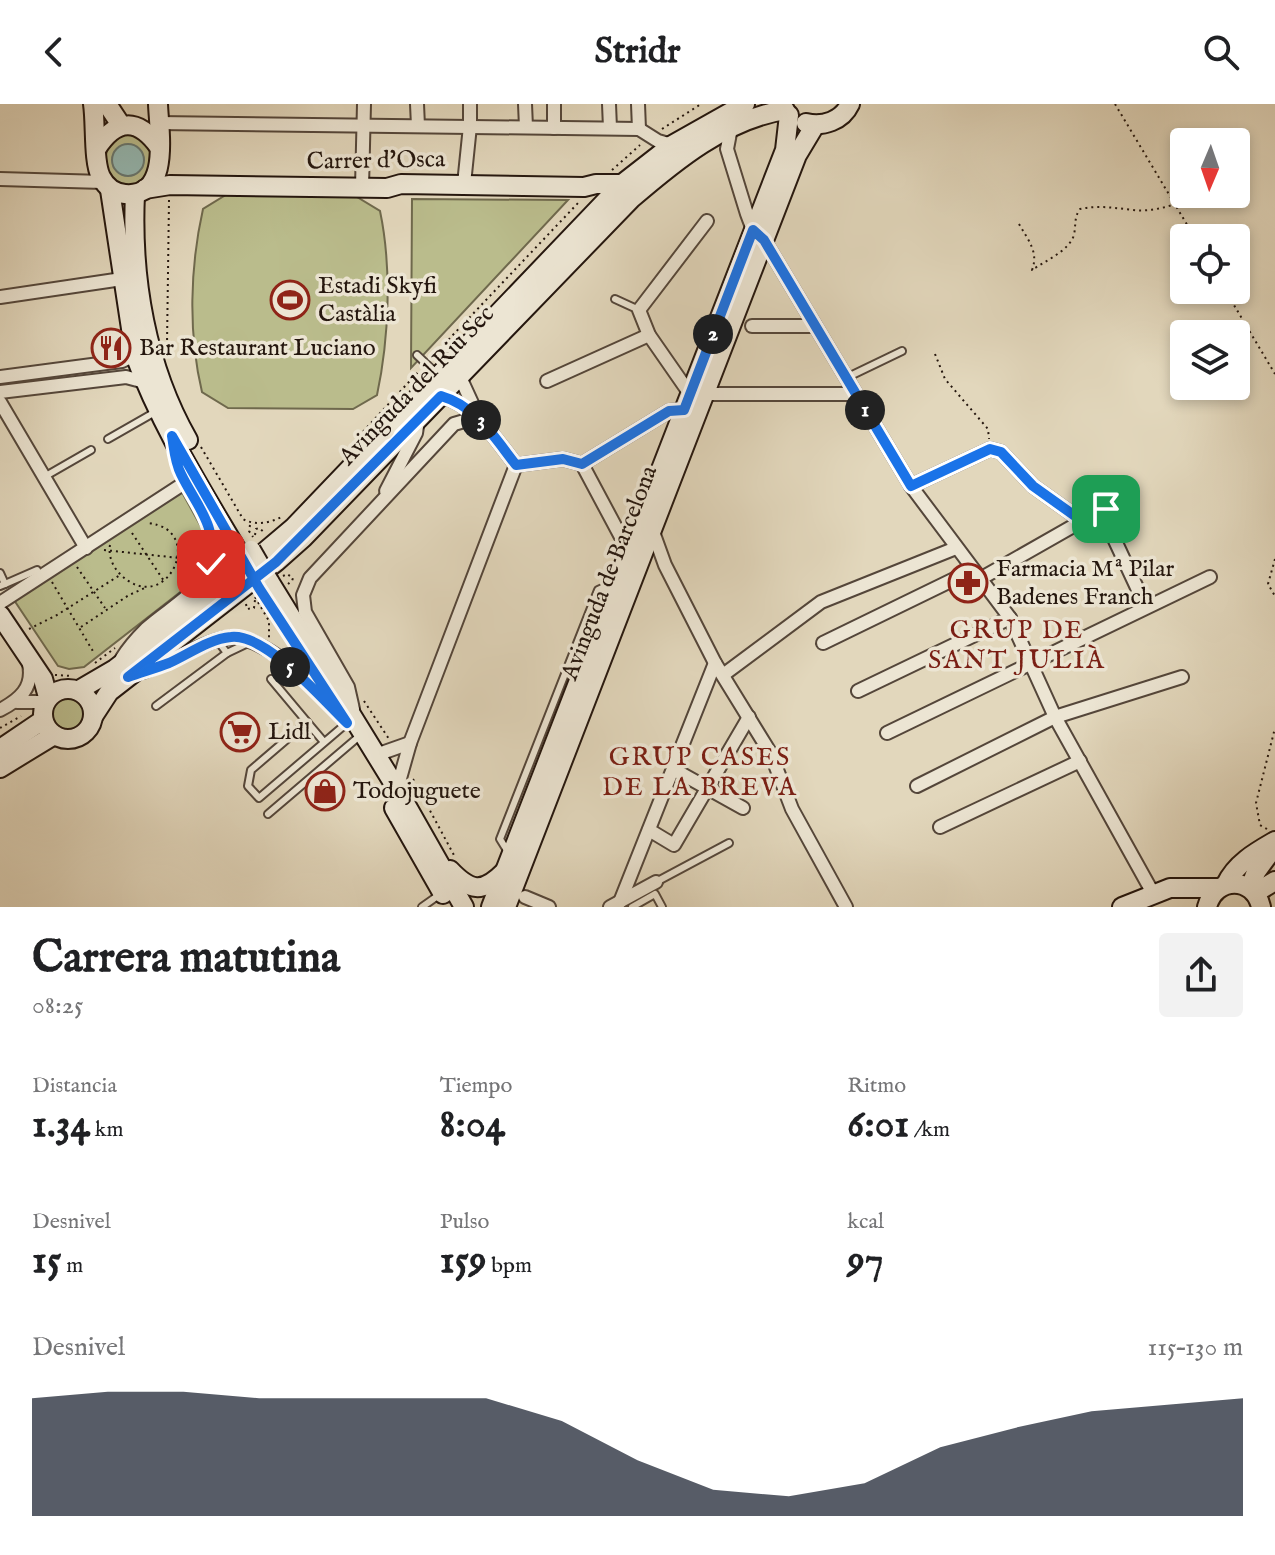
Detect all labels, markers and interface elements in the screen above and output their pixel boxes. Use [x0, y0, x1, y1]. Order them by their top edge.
text: Stridr [595, 29, 680, 75]
icon: back [32, 30, 76, 74]
icon: search [1199, 30, 1243, 74]
north arrow [1170, 128, 1250, 208]
map controls [1170, 128, 1250, 400]
street label: Carrer d'Osca [306, 144, 446, 178]
button: locate [1170, 224, 1250, 304]
place label: Estadi Skyfi Castàlia [318, 271, 437, 330]
sports icon: Estadi Skyfi Castàlia [269, 279, 311, 321]
street label: Avinguda del Riu Sec [332, 299, 501, 473]
pin: 2 [693, 314, 733, 354]
text: 2 [708, 320, 718, 348]
button: layers [1170, 320, 1250, 400]
restaurant icon: Bar Restaurant Luciano [90, 327, 132, 369]
place label: Bar Restaurant Luciano [139, 333, 376, 364]
pin: 1 [845, 390, 885, 430]
text: 1 [861, 396, 869, 424]
pin: 3 [461, 400, 501, 440]
text: 3 [477, 406, 485, 434]
street label: Avinguda de Barcelona [554, 461, 665, 686]
pin [1072, 475, 1140, 543]
icon: arrive [1084, 487, 1128, 531]
pin [177, 530, 245, 598]
icon: check [189, 542, 233, 586]
place label: Farmacia Mª Pilar Badenes Franch [996, 554, 1175, 613]
pharmacy icon: Farmacia Mª Pilar Badenes Franch [947, 562, 989, 604]
district label: GRUP DE SANT JULIÀ [928, 614, 1106, 677]
pin: 5 [270, 647, 310, 687]
text: 5 [286, 653, 294, 681]
supermarket icon: Lidl [219, 711, 261, 753]
place label: Lidl [268, 717, 311, 748]
district label: GRUP CASES DE LA BREVA [602, 741, 798, 804]
shop icon: Todojuguete [304, 770, 346, 812]
place label: Todojuguete [353, 776, 481, 807]
text: Carrera matutina [32, 931, 340, 987]
button: share [1159, 933, 1243, 1017]
text: 08:25 [32, 989, 83, 1022]
text: Distancia [32, 1072, 117, 1100]
text: Tiempo [440, 1072, 512, 1100]
text: Ritmo [847, 1072, 906, 1100]
text: 1.34 [32, 1100, 90, 1151]
text: 8:04 [440, 1100, 505, 1151]
text: 6:01 [847, 1100, 909, 1151]
text: km [90, 1116, 124, 1144]
text: /km [909, 1116, 950, 1144]
text: Desnivel [32, 1208, 111, 1236]
text: Pulso [440, 1208, 489, 1236]
text: kcal [847, 1208, 884, 1236]
text: 15 [32, 1236, 61, 1287]
text: 159 [440, 1236, 487, 1287]
text: 97 [847, 1236, 884, 1287]
text: m [61, 1252, 83, 1280]
text: bpm [487, 1252, 532, 1280]
text: Desnivel [32, 1331, 125, 1364]
text: 115–130 m [1148, 1331, 1243, 1364]

